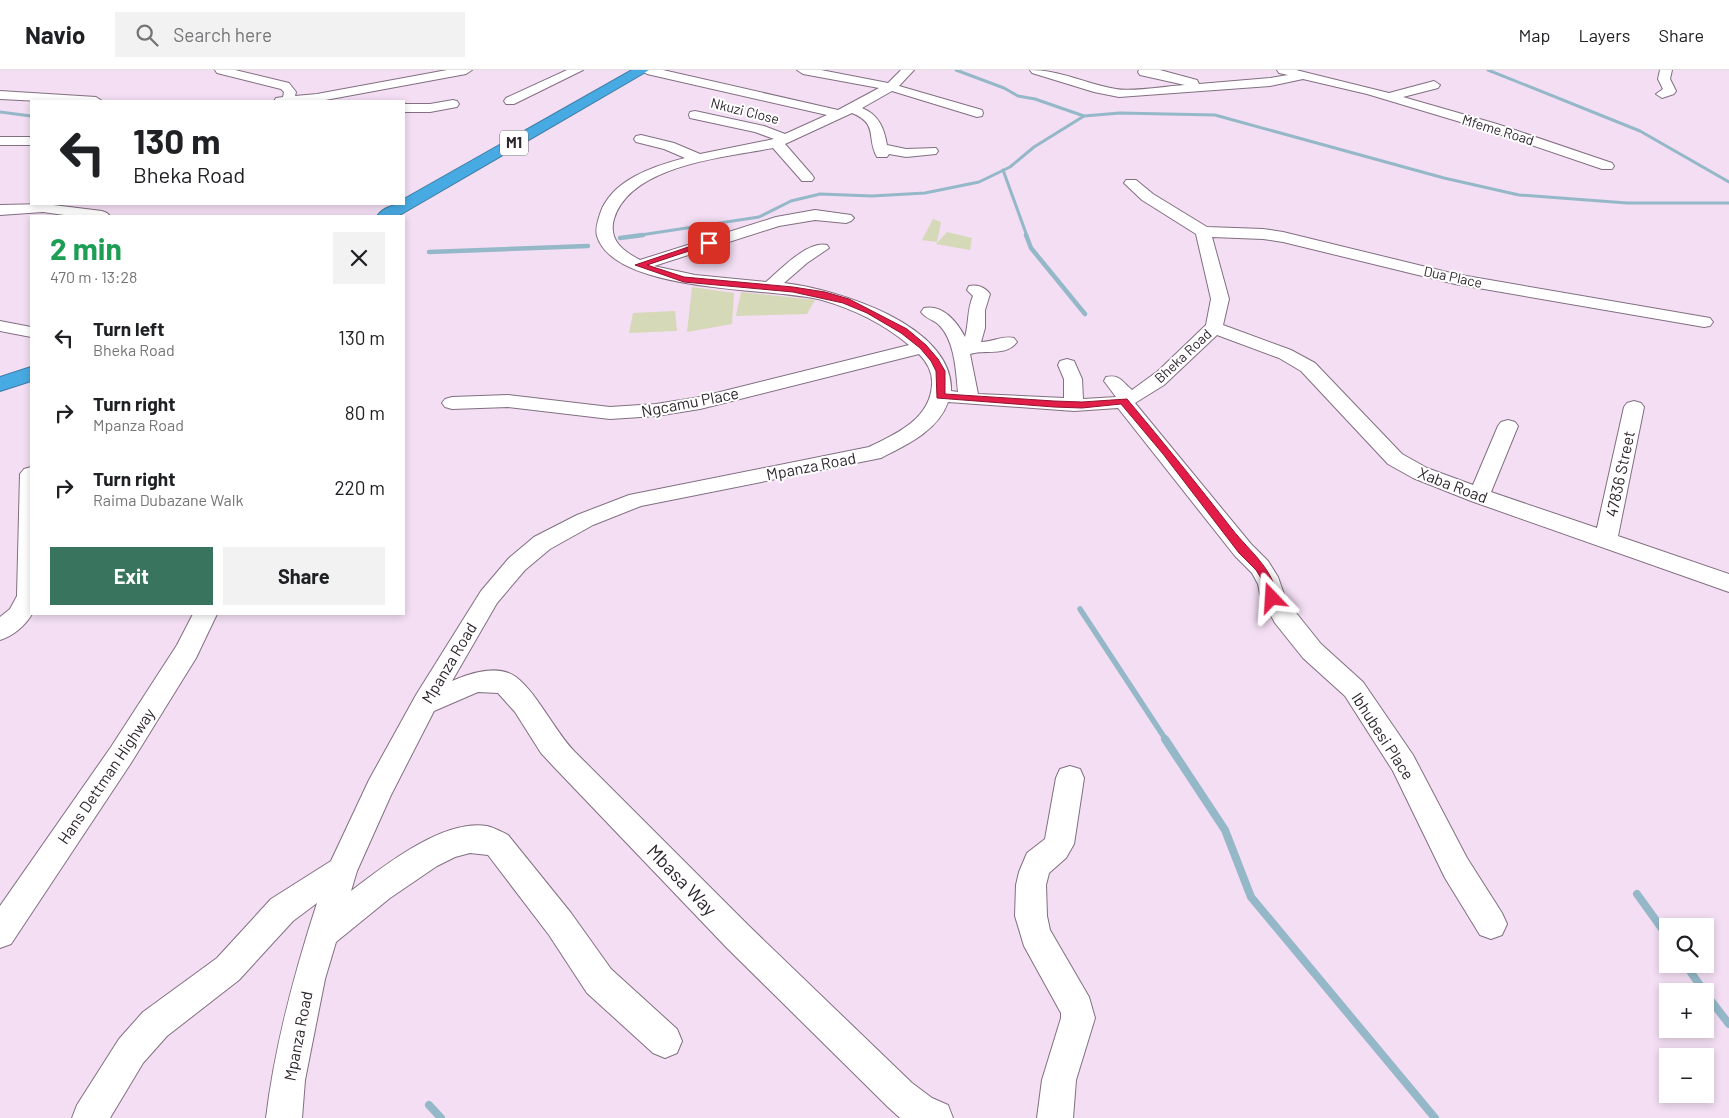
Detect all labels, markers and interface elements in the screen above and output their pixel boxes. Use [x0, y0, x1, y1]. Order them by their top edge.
search box [115, 12, 465, 57]
text: Navio [25, 20, 85, 49]
icon: search [133, 21, 161, 49]
text: Search here [173, 23, 272, 46]
text: Map [1518, 24, 1550, 46]
text: Layers [1578, 24, 1631, 46]
text: Share [1659, 24, 1704, 46]
street label: Nkuzi Close [709, 94, 781, 127]
street label: Mfeme Road [1460, 111, 1536, 149]
text: 130 m [133, 119, 220, 161]
icon: left [50, 120, 115, 185]
road number: M1 [500, 130, 528, 156]
text: Bheka Road [133, 161, 245, 187]
pin [688, 222, 730, 264]
icon: arrive [695, 229, 723, 257]
text: 2 min [50, 230, 122, 266]
button: close [333, 232, 385, 284]
street label: Dua Place [1422, 262, 1484, 291]
text: 470 m · 13:28 [50, 267, 137, 286]
text: Turn left [93, 317, 164, 340]
icon: left [50, 324, 78, 352]
street label: Bheka Road [1151, 325, 1215, 386]
text: 130 m [338, 326, 385, 349]
text: Bheka Road [93, 340, 175, 359]
street label: Ngcamu Place [639, 383, 740, 420]
text: Turn right [93, 392, 175, 415]
icon: right [50, 399, 78, 427]
text: 80 m [345, 401, 385, 424]
text: Mpanza Road [93, 415, 184, 434]
street label: 47836 Street [1601, 429, 1638, 519]
street label: Mpanza Road [764, 448, 857, 484]
street label: Xaba Road [1416, 463, 1491, 506]
text: Turn right [93, 467, 175, 490]
icon: right [50, 474, 78, 502]
text: 220 m [334, 476, 385, 499]
text: Raima Dubazane Walk [93, 490, 244, 509]
button: Exit [50, 547, 213, 605]
button: Share [223, 547, 385, 605]
position arrow [1245, 571, 1297, 623]
street label: Mpanza Road [417, 619, 480, 707]
street label: Ibhubesi Place [1348, 689, 1419, 783]
street label: Hans Dettman Highway [53, 704, 158, 847]
street label: Mbasa Way [643, 839, 722, 920]
map controls [1659, 918, 1714, 1103]
button: search [1659, 918, 1714, 973]
button: + [1659, 983, 1714, 1038]
street label: Mpanza Road [280, 989, 316, 1082]
button: − [1659, 1048, 1714, 1103]

